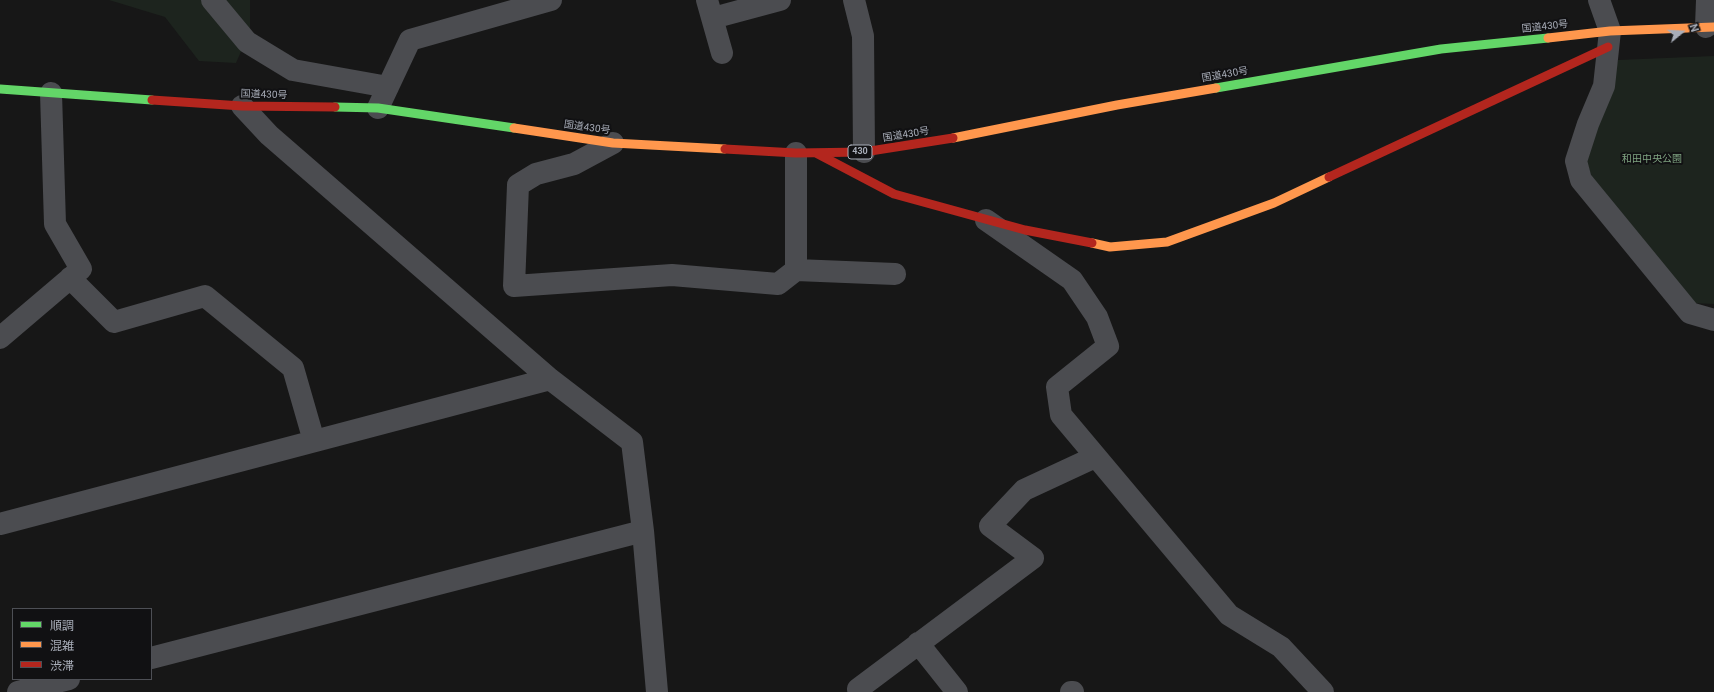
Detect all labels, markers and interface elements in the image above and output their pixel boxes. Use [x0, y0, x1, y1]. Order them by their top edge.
north arrow [1662, 12, 1702, 52]
street label: 国道430号 [1521, 19, 1569, 35]
text: N [1687, 22, 1701, 34]
street label: 国道430号 [1201, 65, 1249, 85]
street label: 国道430号 [240, 88, 288, 102]
street label: 国道430号 [563, 119, 611, 137]
street label: 国道430号 [882, 125, 930, 145]
road number: 430 [848, 145, 872, 159]
park label: 和田中央公園 [1622, 153, 1682, 165]
legend [12, 608, 152, 680]
text: 順調 [50, 619, 74, 633]
text: 混雑 [50, 639, 74, 653]
text: 渋滞 [50, 659, 74, 673]

